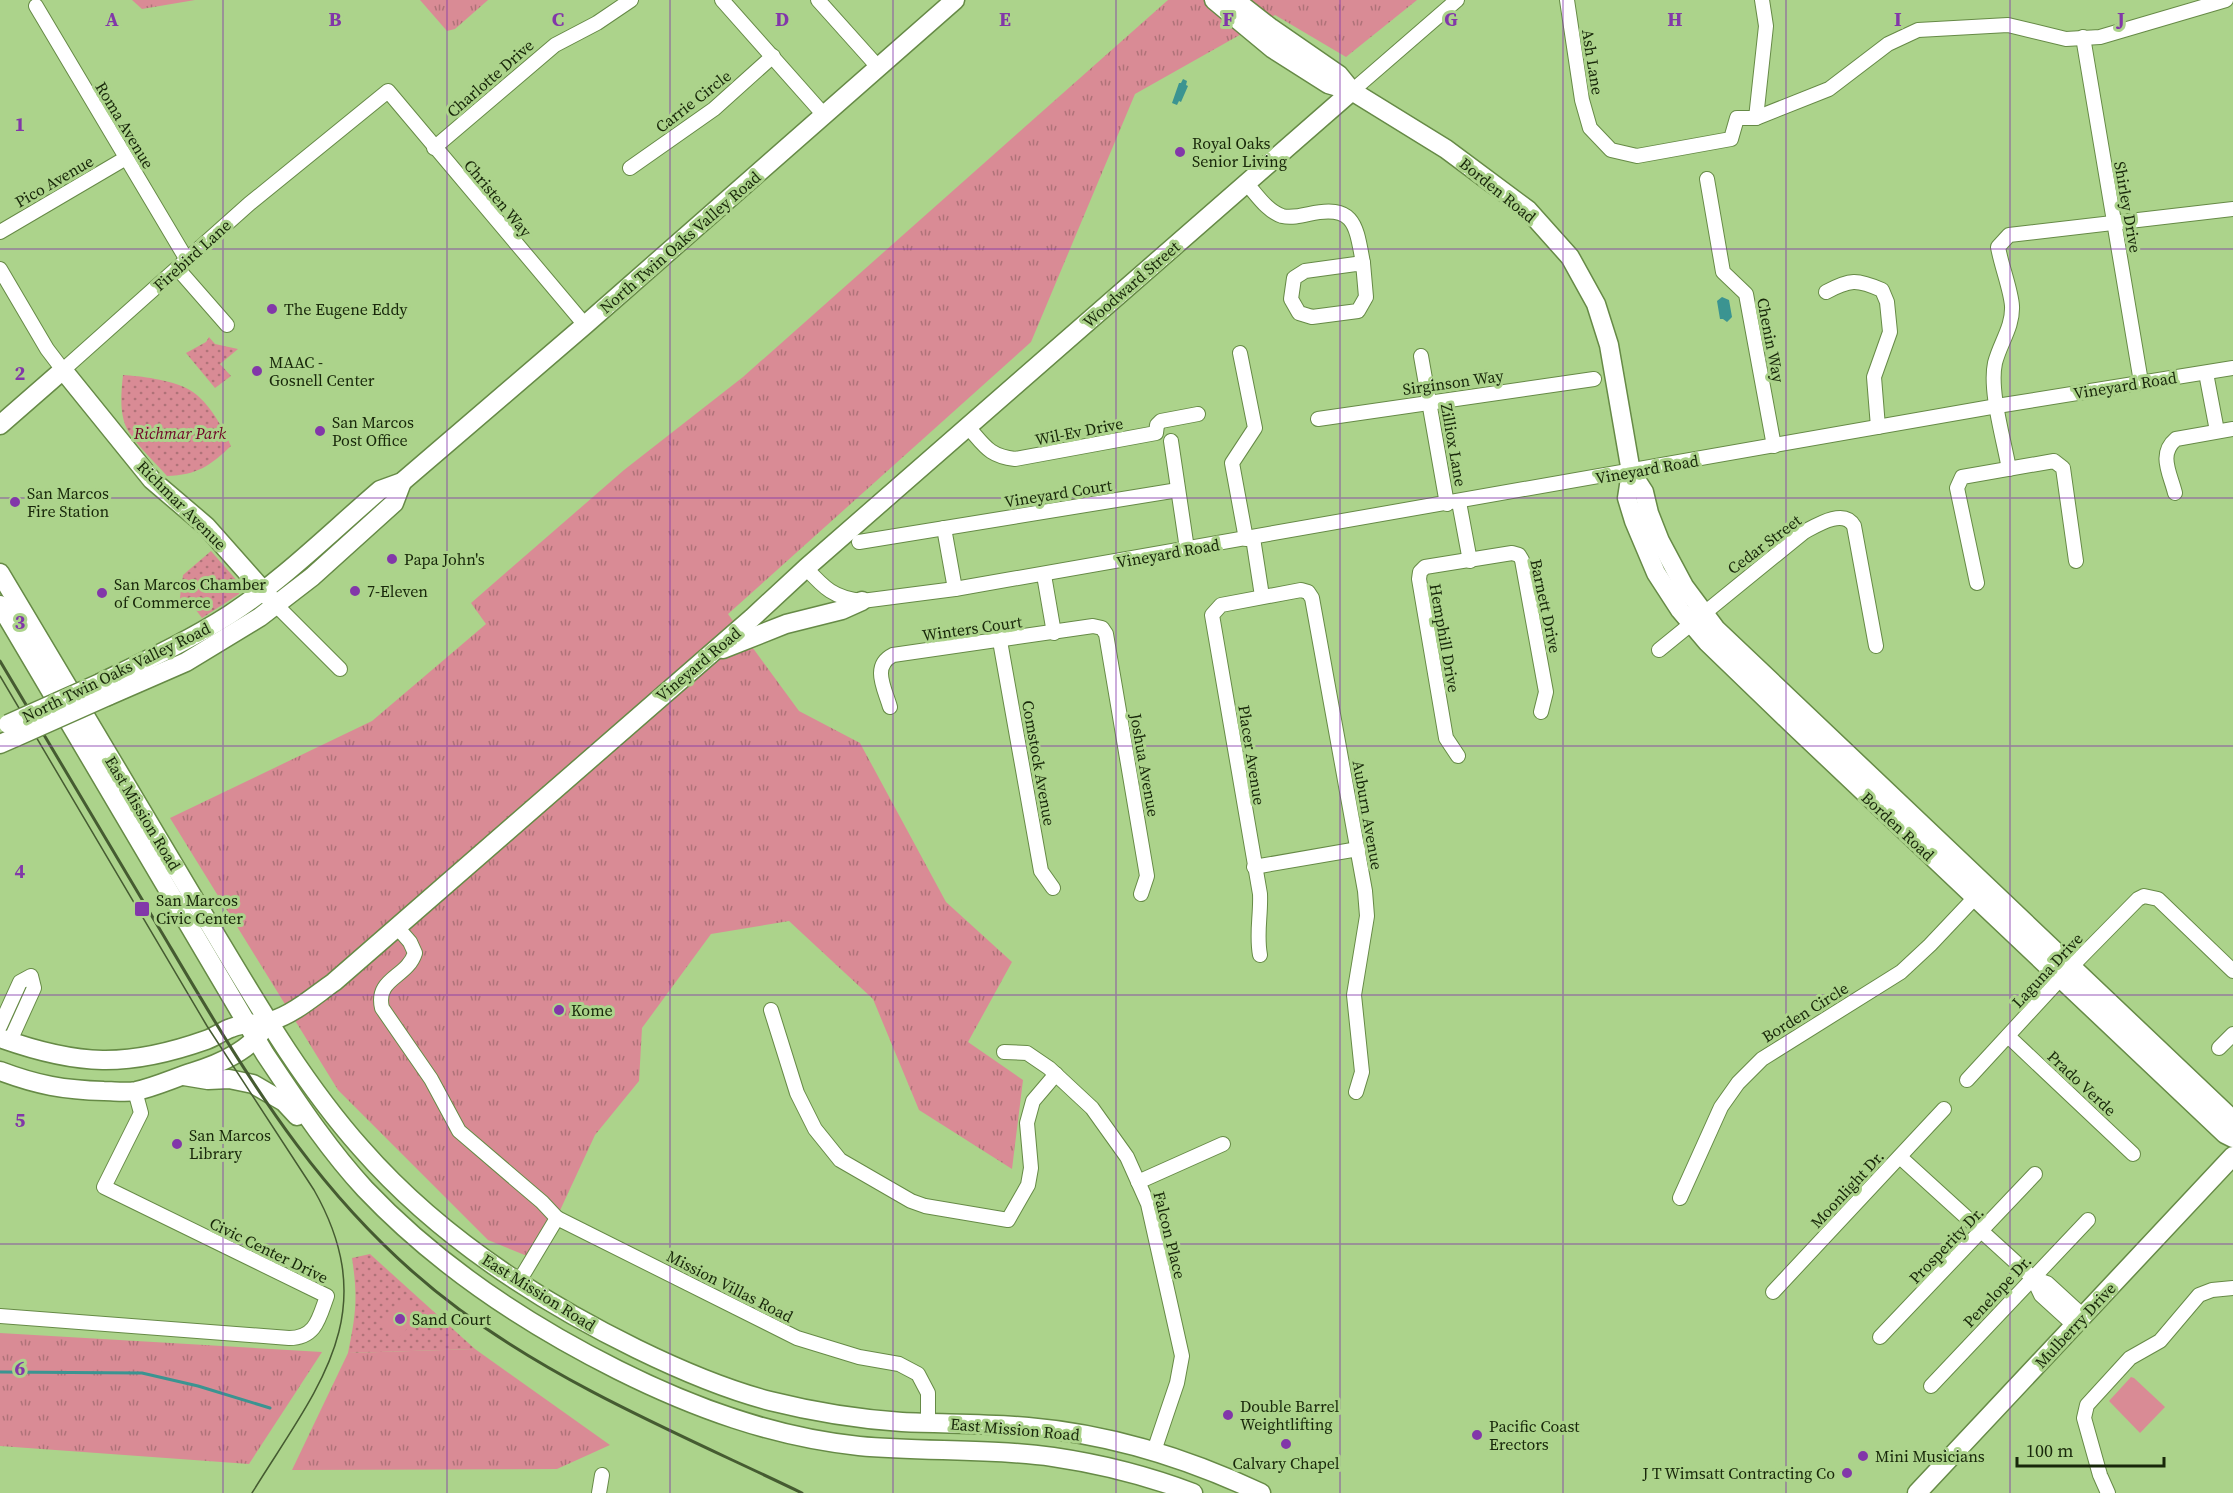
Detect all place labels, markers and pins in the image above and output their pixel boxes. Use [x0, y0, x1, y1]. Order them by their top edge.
place label: Royal Oaks Senior Living [1192, 132, 1287, 172]
marker: Royal Oaks Senior Living [1173, 145, 1187, 159]
place label: The Eugene Eddy [284, 298, 408, 320]
marker: The Eugene Eddy [265, 302, 279, 316]
place label: MAAC - Gosnell Center [269, 351, 375, 391]
marker: MAAC - Gosnell Center [250, 364, 264, 378]
place label: San Marcos Post Office [332, 411, 414, 451]
marker: San Marcos Post Office [313, 424, 327, 438]
place label: San Marcos Fire Station [27, 482, 109, 522]
marker: San Marcos Fire Station [8, 495, 22, 509]
place label: Papa John's [404, 548, 485, 570]
marker: Papa John's [385, 552, 399, 566]
place label: San Marcos Chamber of Commerce [114, 573, 266, 613]
place label: 7-Eleven [367, 580, 428, 602]
marker: 7-Eleven [348, 584, 362, 598]
marker: San Marcos Chamber of Commerce [95, 586, 109, 600]
place label: San Marcos Civic Center [156, 889, 243, 929]
marker: San Marcos Civic Center [133, 900, 151, 918]
place label: Kome [571, 999, 613, 1021]
marker: Kome [552, 1003, 566, 1017]
place label: San Marcos Library [189, 1124, 271, 1164]
marker: San Marcos Library [170, 1137, 184, 1151]
place label: Sand Court [412, 1308, 492, 1330]
marker: Sand Court [393, 1312, 407, 1326]
place label: Double Barrel Weightlifting [1240, 1395, 1340, 1435]
marker: Double Barrel Weightlifting [1221, 1408, 1235, 1422]
place label: Pacific Coast Erectors [1489, 1415, 1580, 1455]
marker: Pacific Coast Erectors [1470, 1428, 1484, 1442]
marker: Calvary Chapel [1279, 1437, 1293, 1451]
place label: Mini Musicians [1875, 1445, 1985, 1467]
marker: Mini Musicians [1856, 1449, 1870, 1463]
place label: Calvary Chapel [1232, 1452, 1340, 1474]
place label: J T Wimsatt Contracting Co [1642, 1462, 1835, 1484]
marker: J T Wimsatt Contracting Co [1840, 1466, 1854, 1480]

